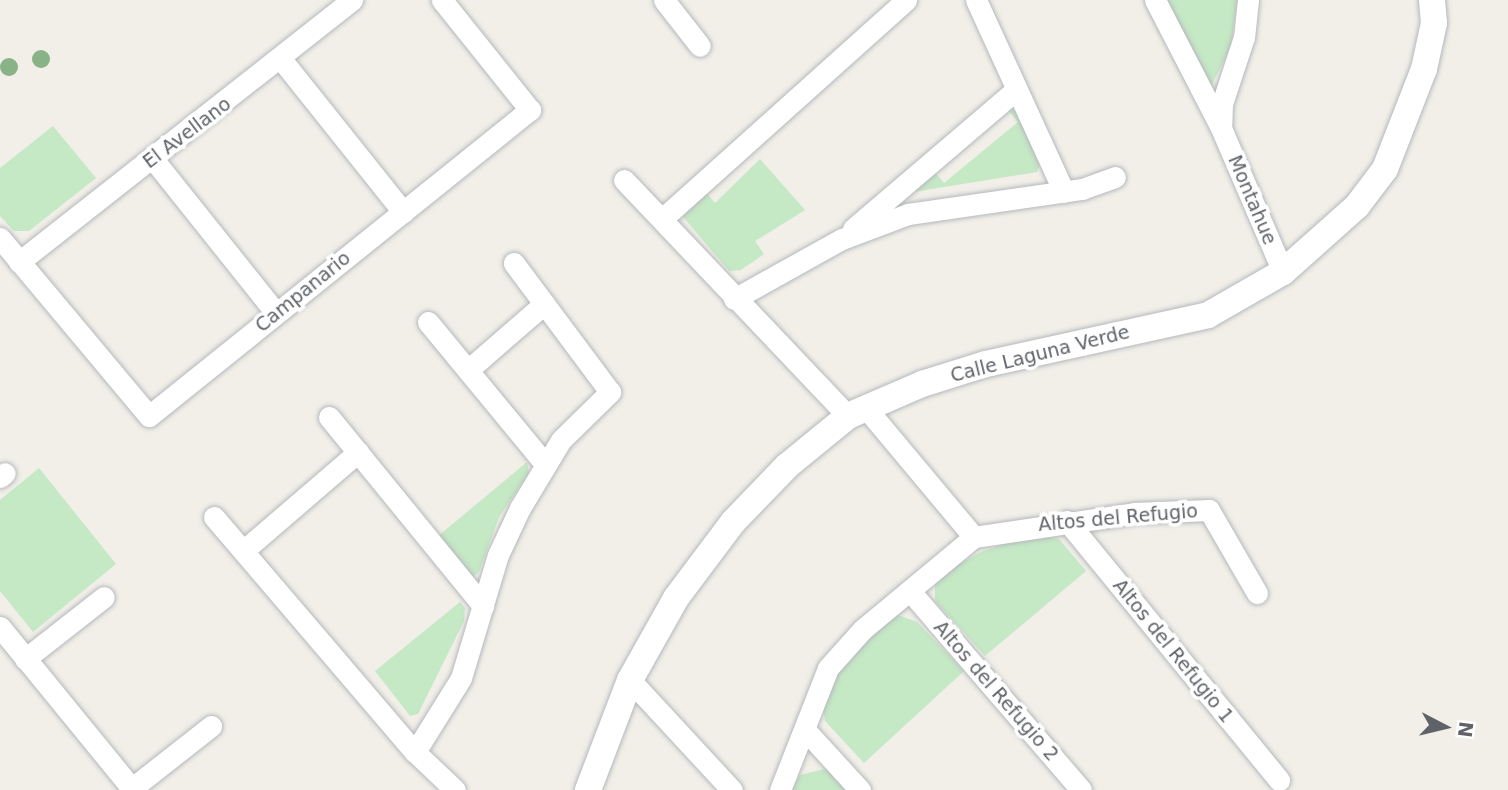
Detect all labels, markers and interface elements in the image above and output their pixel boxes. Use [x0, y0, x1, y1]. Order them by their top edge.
street label: El Avellano [139, 93, 235, 173]
street label: Montahue [1223, 152, 1281, 248]
street label: Campanario [251, 247, 355, 337]
street label: Calle Laguna Verde [948, 321, 1132, 387]
street label: Altos del Refugio [1037, 500, 1199, 536]
street label: Altos del Refugio 1 [1108, 575, 1238, 727]
street label: Altos del Refugio 2 [929, 616, 1063, 766]
north arrow [1410, 692, 1480, 762]
text: N [1454, 720, 1478, 739]

